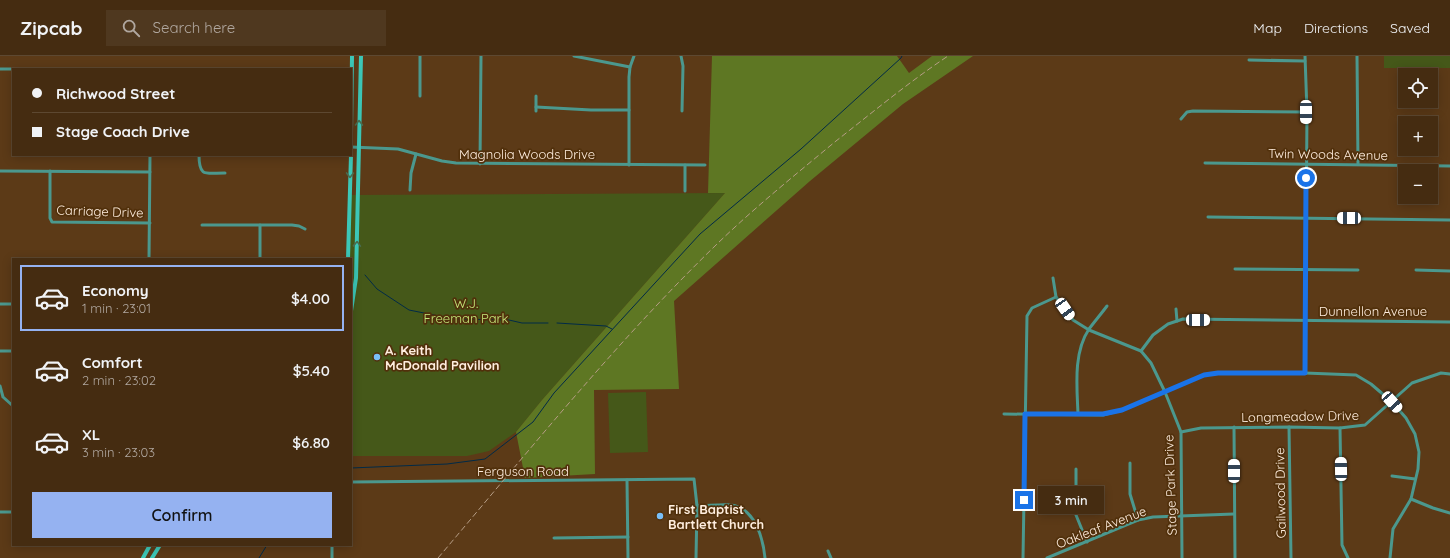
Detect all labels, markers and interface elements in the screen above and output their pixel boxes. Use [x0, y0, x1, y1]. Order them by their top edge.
search box [106, 10, 386, 46]
text: Zipcab [20, 16, 82, 40]
icon: search [120, 17, 142, 39]
text: Search here [152, 18, 235, 37]
text: Map [1253, 19, 1282, 37]
text: Directions [1304, 19, 1368, 37]
text: Saved [1390, 19, 1430, 37]
map controls [1398, 68, 1438, 204]
button: locate [1398, 68, 1438, 108]
text: Richwood Street [56, 84, 175, 103]
car [1300, 100, 1312, 124]
button: + [1398, 116, 1438, 156]
one-way arrow [355, 120, 363, 126]
text: Stage Coach Drive [56, 122, 190, 141]
street label: Twin Woods Avenue [1268, 145, 1388, 163]
street label: Magnolia Woods Drive [459, 146, 595, 162]
button: − [1398, 164, 1438, 204]
route start [1297, 169, 1315, 187]
one-way arrow [346, 172, 354, 178]
street label: Carriage Drive [56, 201, 144, 221]
car [1337, 212, 1361, 224]
one-way arrow [352, 241, 361, 247]
icon: car [34, 280, 70, 316]
text: Economy [82, 281, 149, 300]
text: $4.00 [291, 289, 330, 308]
park label: W.J. Freeman Park [424, 295, 509, 326]
car [1053, 296, 1077, 322]
text: 1 min · 23:01 [82, 300, 151, 316]
street label: Dunnellon Avenue [1319, 303, 1427, 319]
car [1186, 314, 1210, 326]
place label: A. Keith McDonald Pavilion [385, 342, 500, 373]
icon: car [34, 352, 70, 388]
marker: A. Keith McDonald Pavilion [372, 352, 382, 362]
text: Comfort [82, 353, 143, 372]
text: $5.40 [293, 361, 330, 380]
text: 2 min · 23:02 [82, 372, 156, 388]
car [1380, 389, 1404, 415]
street label: Longmeadow Drive [1241, 407, 1359, 425]
icon: car [34, 424, 70, 460]
text: XL [82, 425, 100, 444]
text: $6.80 [292, 433, 330, 452]
street label: Stage Park Drive [1160, 434, 1180, 536]
text: 3 min · 23:03 [82, 444, 155, 460]
street label: Gailwood Drive [1271, 447, 1289, 539]
car [1335, 457, 1347, 481]
car [1228, 459, 1240, 483]
street label: Ferguson Road [477, 463, 569, 479]
callout: 3 min [1038, 486, 1104, 514]
route end [1015, 491, 1033, 509]
button: Confirm [32, 492, 332, 538]
text: 3 min [1054, 492, 1088, 508]
place label: First Baptist Bartlett Church [668, 501, 764, 532]
street label: Oakleaf Avenue [1054, 502, 1148, 552]
marker: First Baptist Bartlett Church [655, 511, 665, 521]

